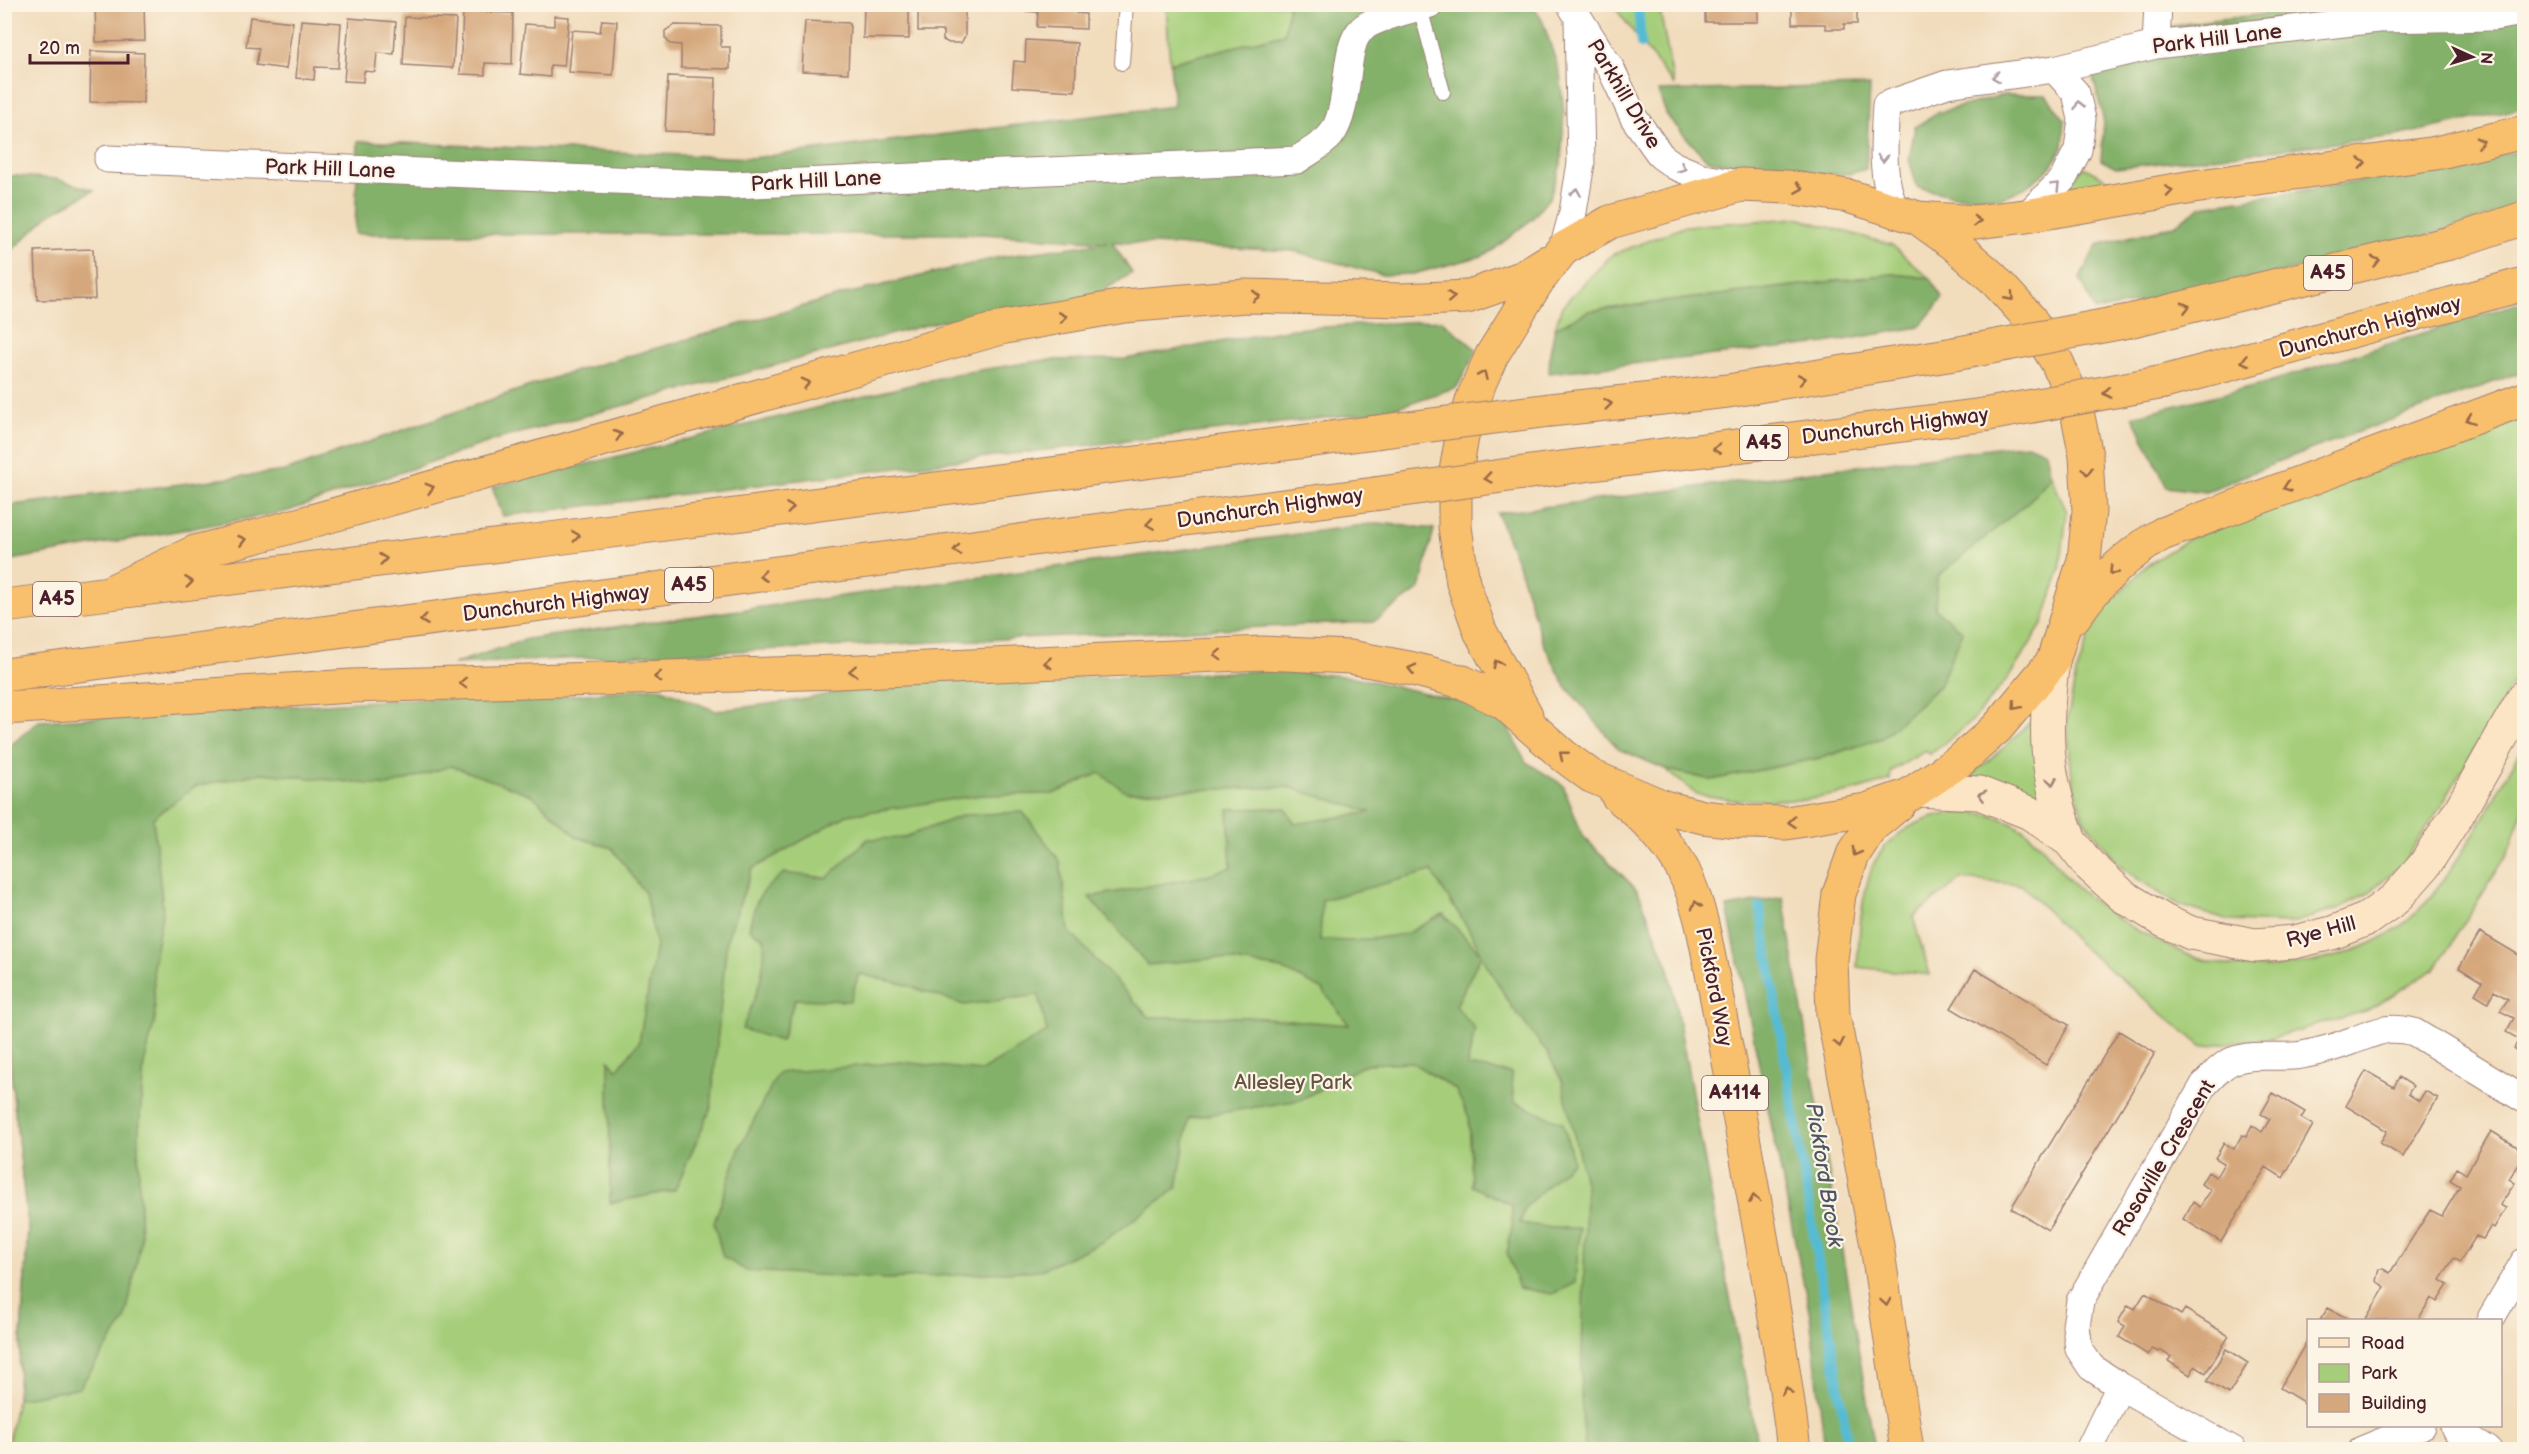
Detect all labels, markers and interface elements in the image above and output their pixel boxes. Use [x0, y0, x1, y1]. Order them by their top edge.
street label: Park Hill Lane [2151, 19, 2283, 59]
scale bar [30, 27, 128, 65]
north arrow [2442, 27, 2502, 87]
street label: Parkhill Drive [1582, 35, 1666, 153]
text: 20 m [39, 38, 80, 59]
text: N [2476, 51, 2495, 65]
one-way arrow [1992, 70, 2001, 82]
one-way arrow [2073, 101, 2086, 111]
one-way arrow [2475, 137, 2485, 150]
street label: Park Hill Lane [264, 154, 396, 184]
one-way arrow [1877, 154, 1890, 163]
one-way arrow [2358, 158, 2367, 170]
one-way arrow [1676, 161, 1687, 173]
street label: Park Hill Lane [750, 165, 882, 197]
one-way arrow [1795, 182, 1804, 194]
one-way arrow [2048, 182, 2059, 193]
one-way arrow [2164, 185, 2174, 197]
one-way arrow [1570, 188, 1582, 197]
one-way arrow [1972, 214, 1981, 227]
one-way arrow [2370, 255, 2380, 268]
road number: A45 [2304, 256, 2352, 290]
one-way arrow [1252, 290, 1261, 303]
one-way arrow [2003, 290, 2014, 301]
street label: Dunchurch Highway [2276, 290, 2465, 363]
one-way arrow [1447, 291, 1456, 304]
one-way arrow [2181, 301, 2191, 314]
one-way arrow [1057, 311, 1067, 324]
one-way arrow [2240, 353, 2250, 366]
one-way arrow [1476, 371, 1488, 382]
one-way arrow [1797, 373, 1806, 385]
one-way arrow [801, 377, 811, 390]
one-way arrow [2102, 386, 2112, 399]
one-way arrow [1604, 398, 1613, 411]
street label: Dunchurch Highway [1800, 402, 1990, 450]
one-way arrow [2465, 412, 2476, 424]
road number: A45 [1740, 426, 1788, 460]
one-way arrow [612, 430, 623, 442]
one-way arrow [1712, 442, 1721, 454]
one-way arrow [2080, 467, 2093, 476]
one-way arrow [1483, 471, 1492, 484]
one-way arrow [2282, 480, 2293, 492]
street label: Dunchurch Highway [1175, 482, 1365, 533]
one-way arrow [424, 483, 435, 495]
one-way arrow [786, 502, 795, 514]
one-way arrow [1145, 518, 1154, 530]
one-way arrow [572, 530, 581, 543]
one-way arrow [237, 535, 247, 548]
one-way arrow [952, 544, 961, 556]
one-way arrow [378, 554, 387, 566]
one-way arrow [2109, 564, 2120, 574]
road number: A45 [665, 568, 713, 602]
one-way arrow [759, 569, 768, 581]
one-way arrow [184, 576, 194, 589]
street label: Dunchurch Highway [461, 579, 651, 627]
road number: A45 [33, 582, 81, 616]
one-way arrow [420, 614, 429, 626]
one-way arrow [1214, 649, 1223, 662]
one-way arrow [1043, 656, 1052, 669]
one-way arrow [1493, 659, 1504, 670]
one-way arrow [1407, 663, 1417, 676]
one-way arrow [848, 665, 857, 678]
one-way arrow [653, 671, 662, 683]
one-way arrow [459, 676, 468, 689]
one-way arrow [2012, 699, 2023, 710]
one-way arrow [1559, 751, 1570, 762]
one-way arrow [2045, 777, 2057, 786]
one-way arrow [1977, 789, 1987, 802]
one-way arrow [1787, 815, 1796, 828]
one-way arrow [1852, 846, 1863, 857]
one-way arrow [1691, 900, 1703, 911]
street label: Rye Hill [2283, 911, 2359, 953]
street label: Pickford Way [1690, 925, 1738, 1049]
one-way arrow [1832, 1038, 1845, 1048]
park label: Allesley Park [1234, 1070, 1353, 1095]
street label: Rosaville Crescent [2107, 1075, 2221, 1241]
road number: A4114 [1702, 1076, 1768, 1110]
water label: Pickford Brook [1799, 1101, 1849, 1250]
one-way arrow [1748, 1195, 1761, 1205]
one-way arrow [1879, 1297, 1892, 1307]
legend [2307, 1319, 2502, 1427]
text: Road [2361, 1333, 2405, 1354]
text: Park [2361, 1363, 2397, 1384]
one-way arrow [1782, 1387, 1794, 1396]
text: Building [2361, 1393, 2427, 1414]

